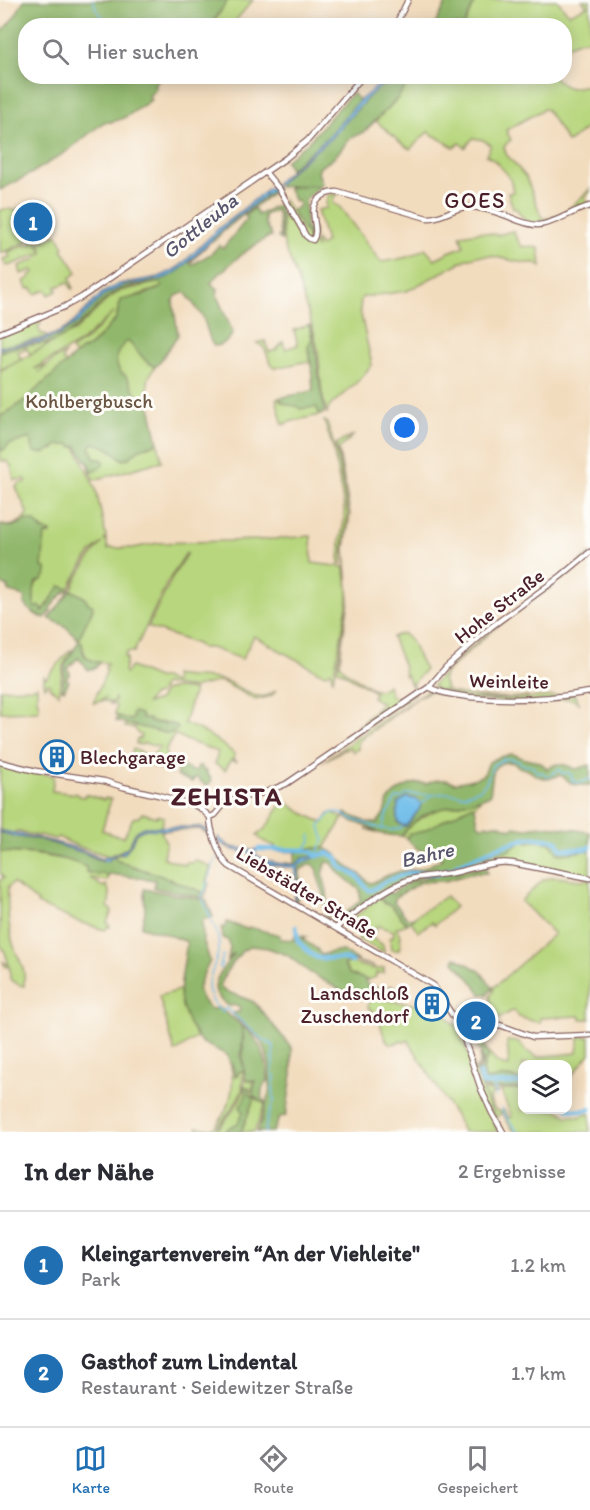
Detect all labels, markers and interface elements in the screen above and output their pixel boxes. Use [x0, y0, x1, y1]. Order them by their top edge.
search box [18, 18, 572, 84]
icon: search [39, 35, 72, 68]
text: Hier suchen [87, 38, 198, 65]
district label: GOES [444, 187, 506, 214]
water label: Gottleuba [157, 188, 242, 264]
pin: 1 [14, 200, 52, 244]
park label: Kohlbergbusch [25, 389, 153, 413]
your location [390, 413, 419, 442]
street label: Hohe Straße [449, 563, 549, 649]
street label: Weinleite [469, 668, 549, 694]
building icon: Blechgarage [39, 739, 75, 775]
place label: Blechgarage [80, 745, 186, 769]
district label: ZEHISTA [171, 780, 283, 812]
water label: Bahre [398, 836, 457, 873]
street label: Liebstädter Straße [232, 840, 382, 944]
place label: Landschloß Zuschendorf [301, 981, 409, 1028]
building icon: Landschloß Zuschendorf [414, 986, 450, 1022]
pin: 2 [456, 998, 496, 1044]
map controls [518, 1060, 572, 1114]
button: layers [518, 1060, 572, 1114]
text: In der Nähe [24, 1155, 154, 1187]
text: 2 Ergebnisse [458, 1159, 566, 1183]
text: Kleingartenverein “An der Viehleite" [81, 1240, 420, 1267]
text: 1 [39, 1253, 48, 1277]
text: 1.2 km [510, 1253, 566, 1277]
text: Park [81, 1267, 120, 1291]
text: Gasthof zum Lindental [81, 1348, 297, 1375]
text: 2 [38, 1361, 49, 1385]
text: 1.7 km [511, 1361, 566, 1385]
text: Restaurant · Seidewitzer Straße [81, 1375, 353, 1399]
tab: Karte [72, 1442, 110, 1497]
tab: Route [254, 1442, 294, 1497]
tab: Gespeichert [437, 1442, 518, 1497]

